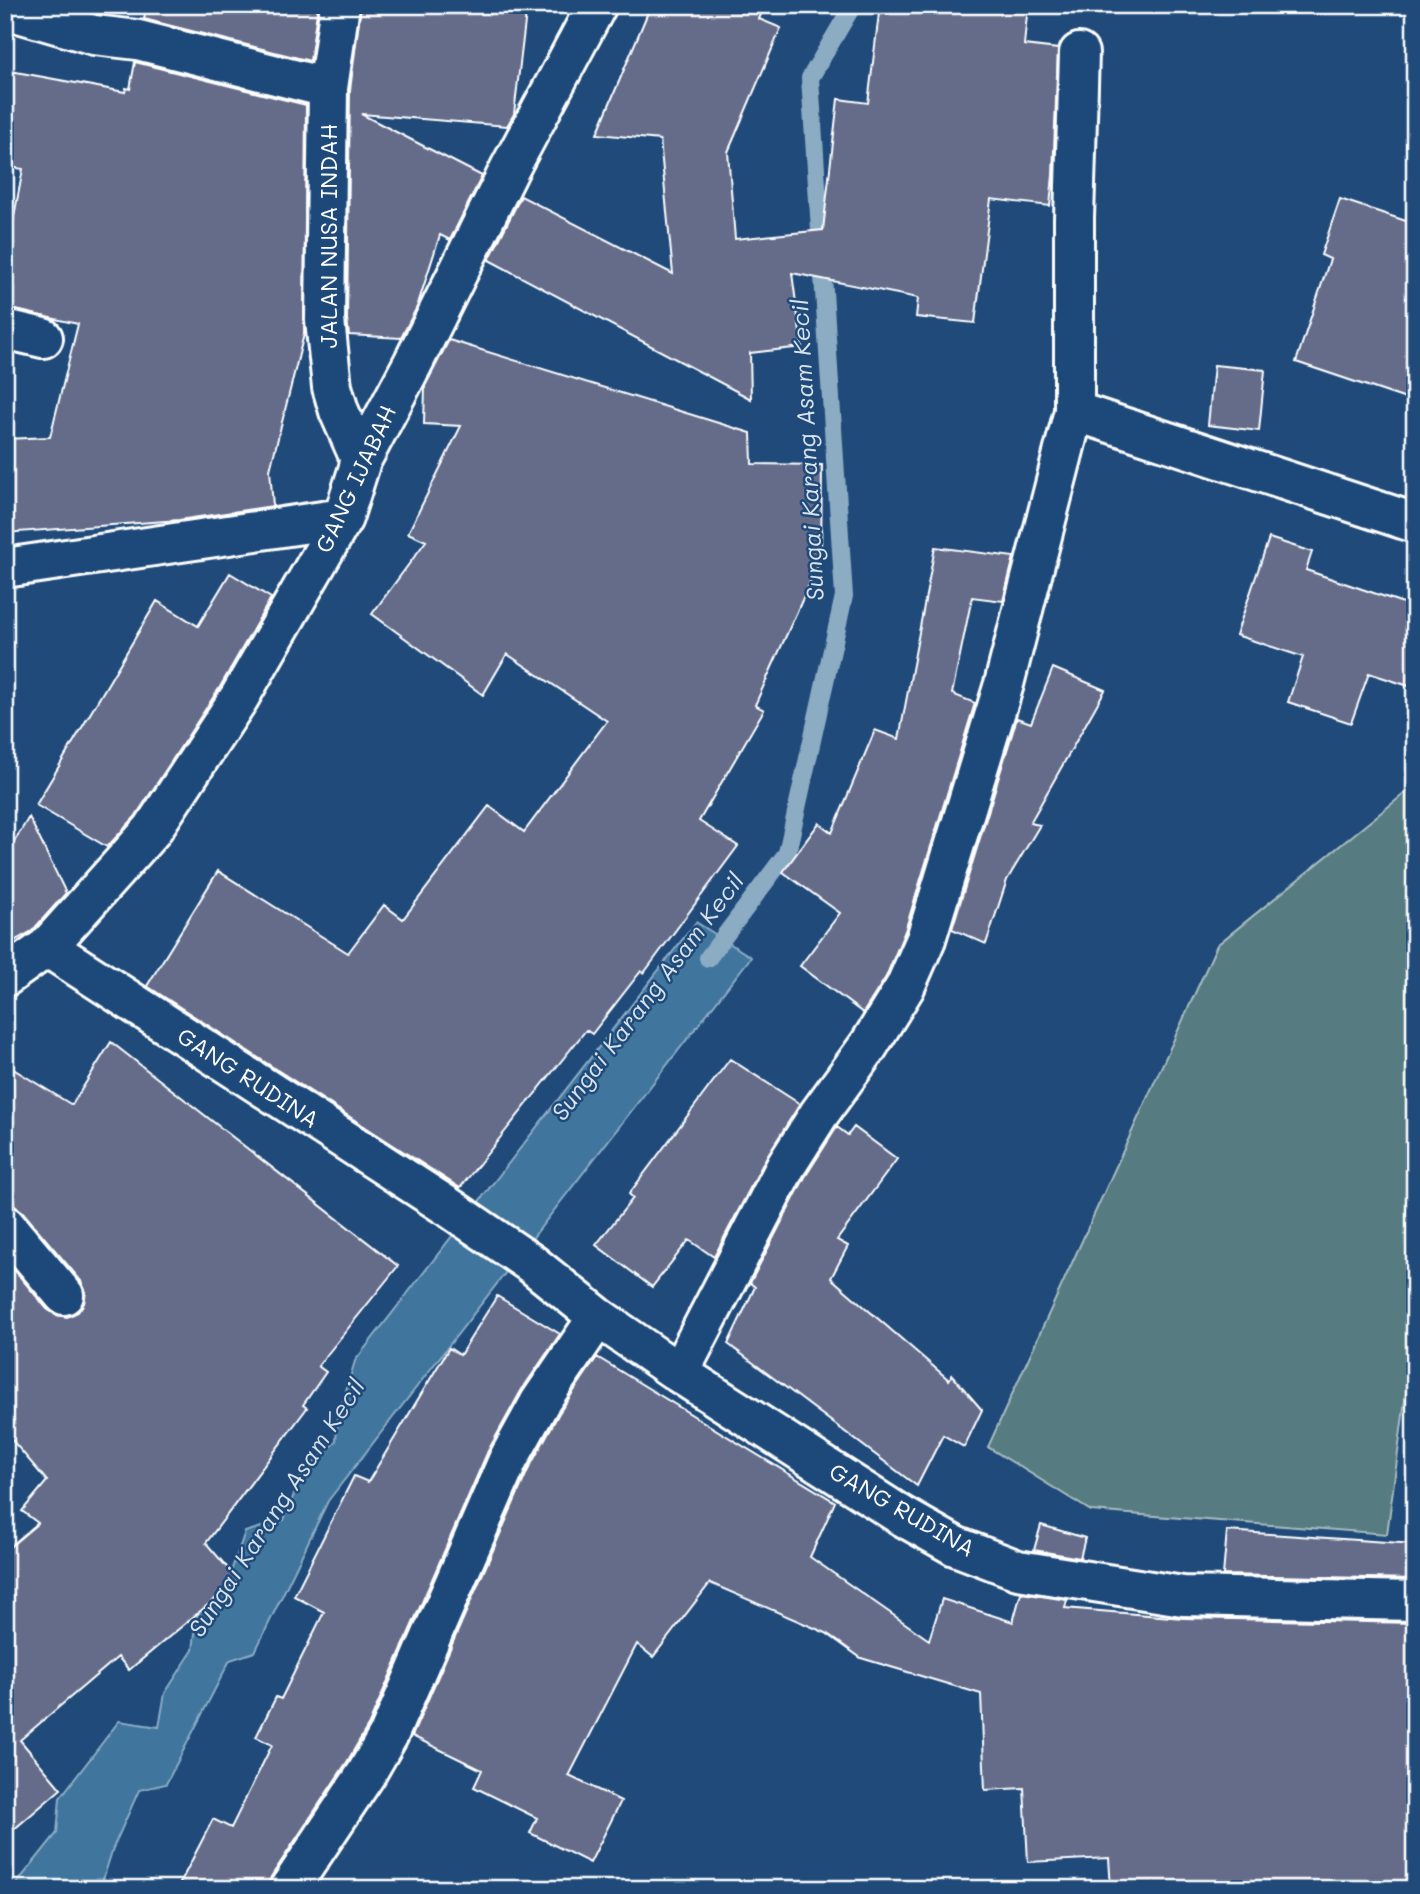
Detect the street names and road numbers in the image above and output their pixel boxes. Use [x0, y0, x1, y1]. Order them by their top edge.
street label: JALAN NUSA INDAH [313, 124, 343, 348]
street label: GANG IJABAH [308, 400, 402, 557]
street label: GANG RUDINA [172, 1020, 325, 1134]
street label: GANG RUDINA [824, 1455, 981, 1563]

